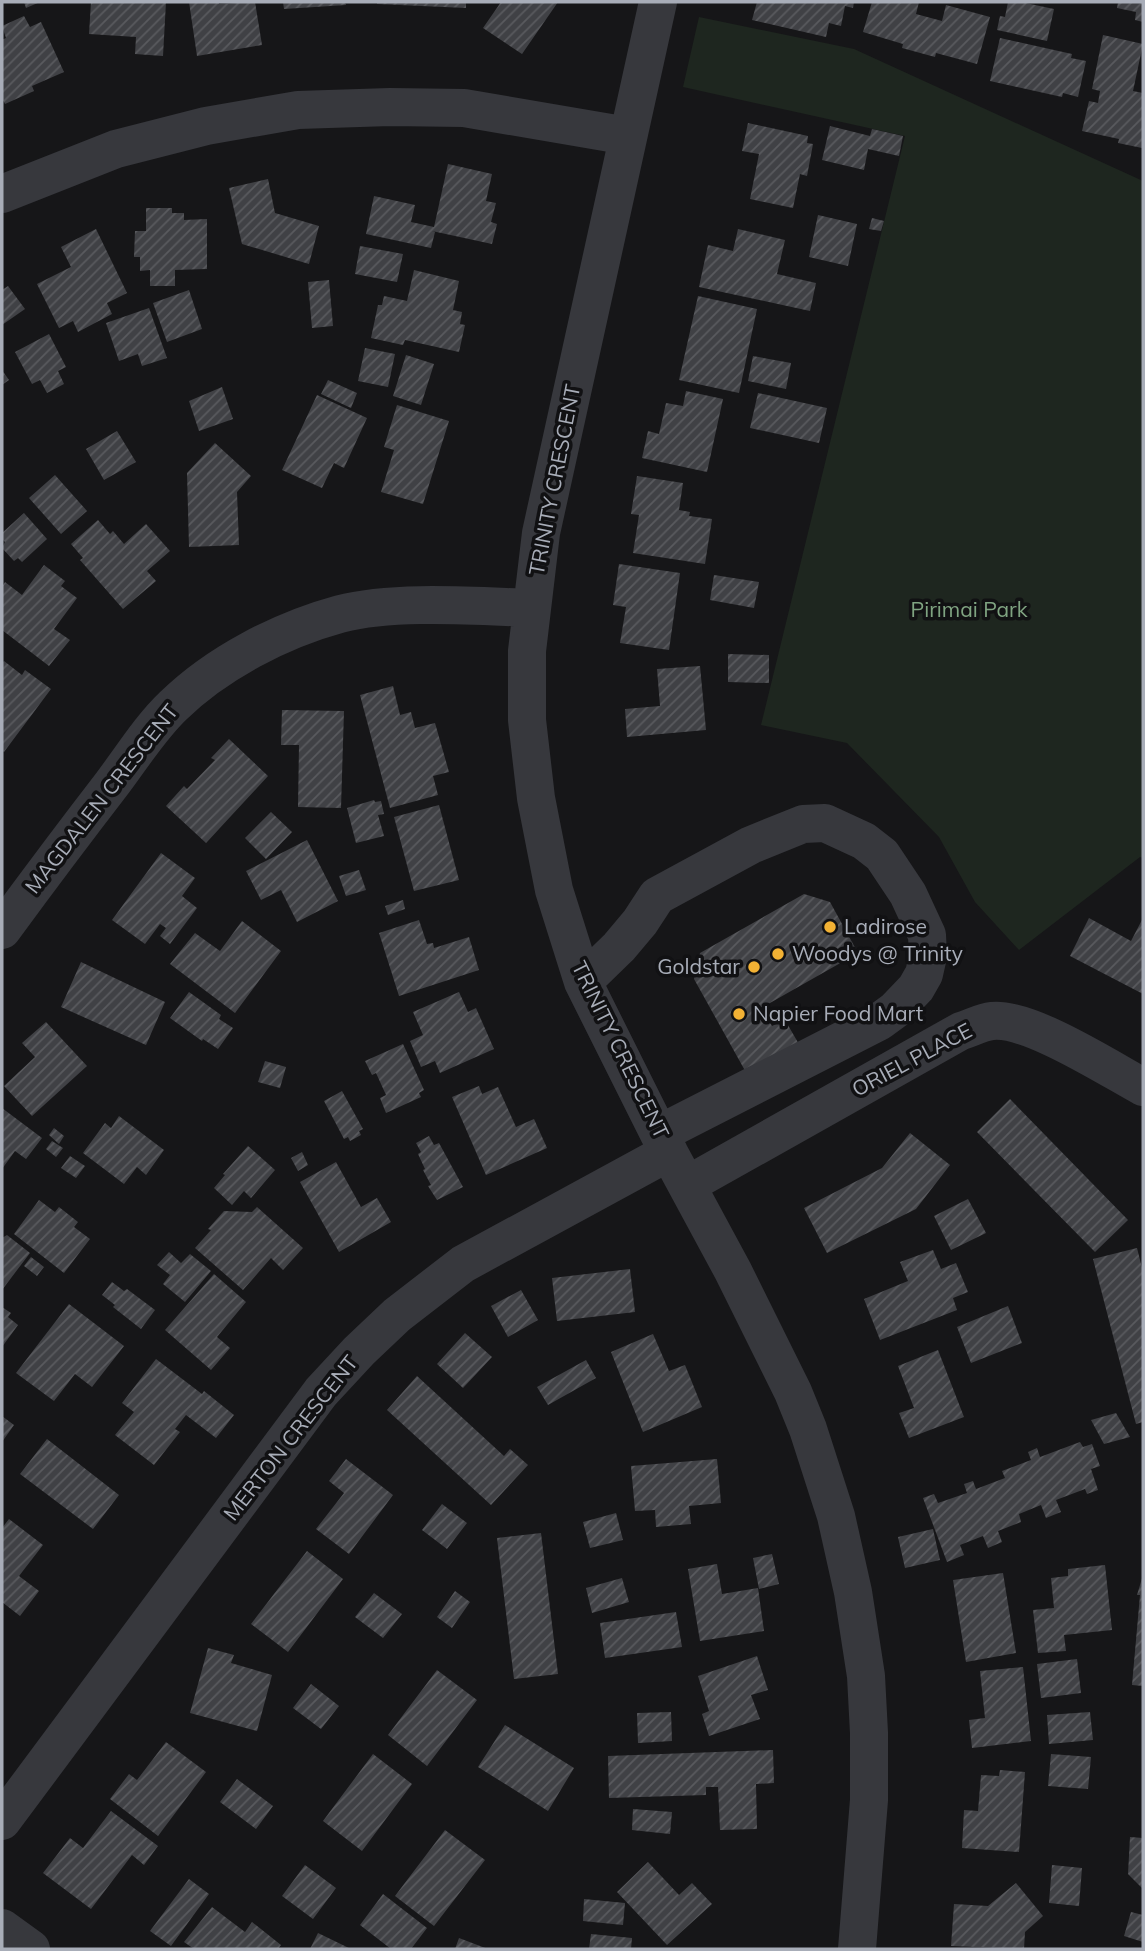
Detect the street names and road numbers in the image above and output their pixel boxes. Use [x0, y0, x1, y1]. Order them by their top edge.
street label: TRINITY CRESCENT [523, 382, 585, 578]
street label: MAGDALEN CRESCENT [19, 698, 184, 898]
street label: TRINITY CRESCENT [567, 957, 675, 1143]
street label: ORIEL PLACE [847, 1017, 976, 1102]
street label: MERTON CRESCENT [218, 1349, 363, 1525]

